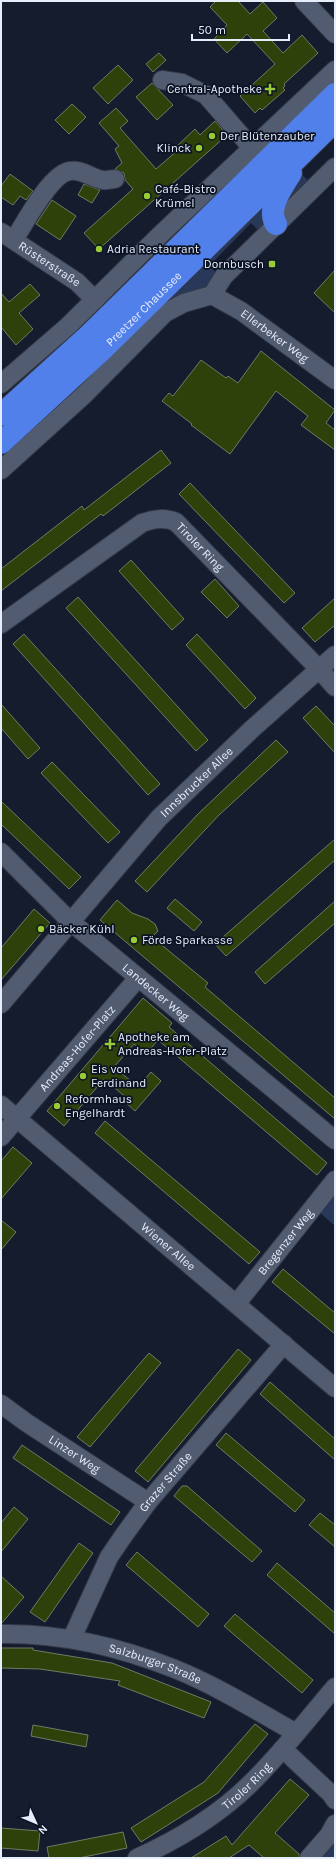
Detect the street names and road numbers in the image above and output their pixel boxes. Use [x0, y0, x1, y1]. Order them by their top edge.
street label: Rüsterstraße [16, 238, 83, 289]
street label: Preetzer Chaussee [103, 269, 185, 349]
street label: Ellerbeker Weg [238, 306, 312, 365]
street label: Tiroler Ring [174, 520, 227, 574]
street label: Innsbrucker Allee [157, 744, 236, 820]
street label: Landecker Weg [120, 960, 192, 1024]
street label: Andreas-Hofer-Platz [36, 1002, 119, 1094]
street label: Bregenzer Weg [255, 1206, 316, 1278]
street label: Wiener Allee [138, 1220, 198, 1274]
street label: Linzer Weg [46, 1432, 103, 1476]
street label: Grazer Straße [136, 1449, 195, 1515]
street label: Salzburger Straße [107, 1641, 204, 1687]
street label: Tiroler Ring [219, 1759, 274, 1812]

